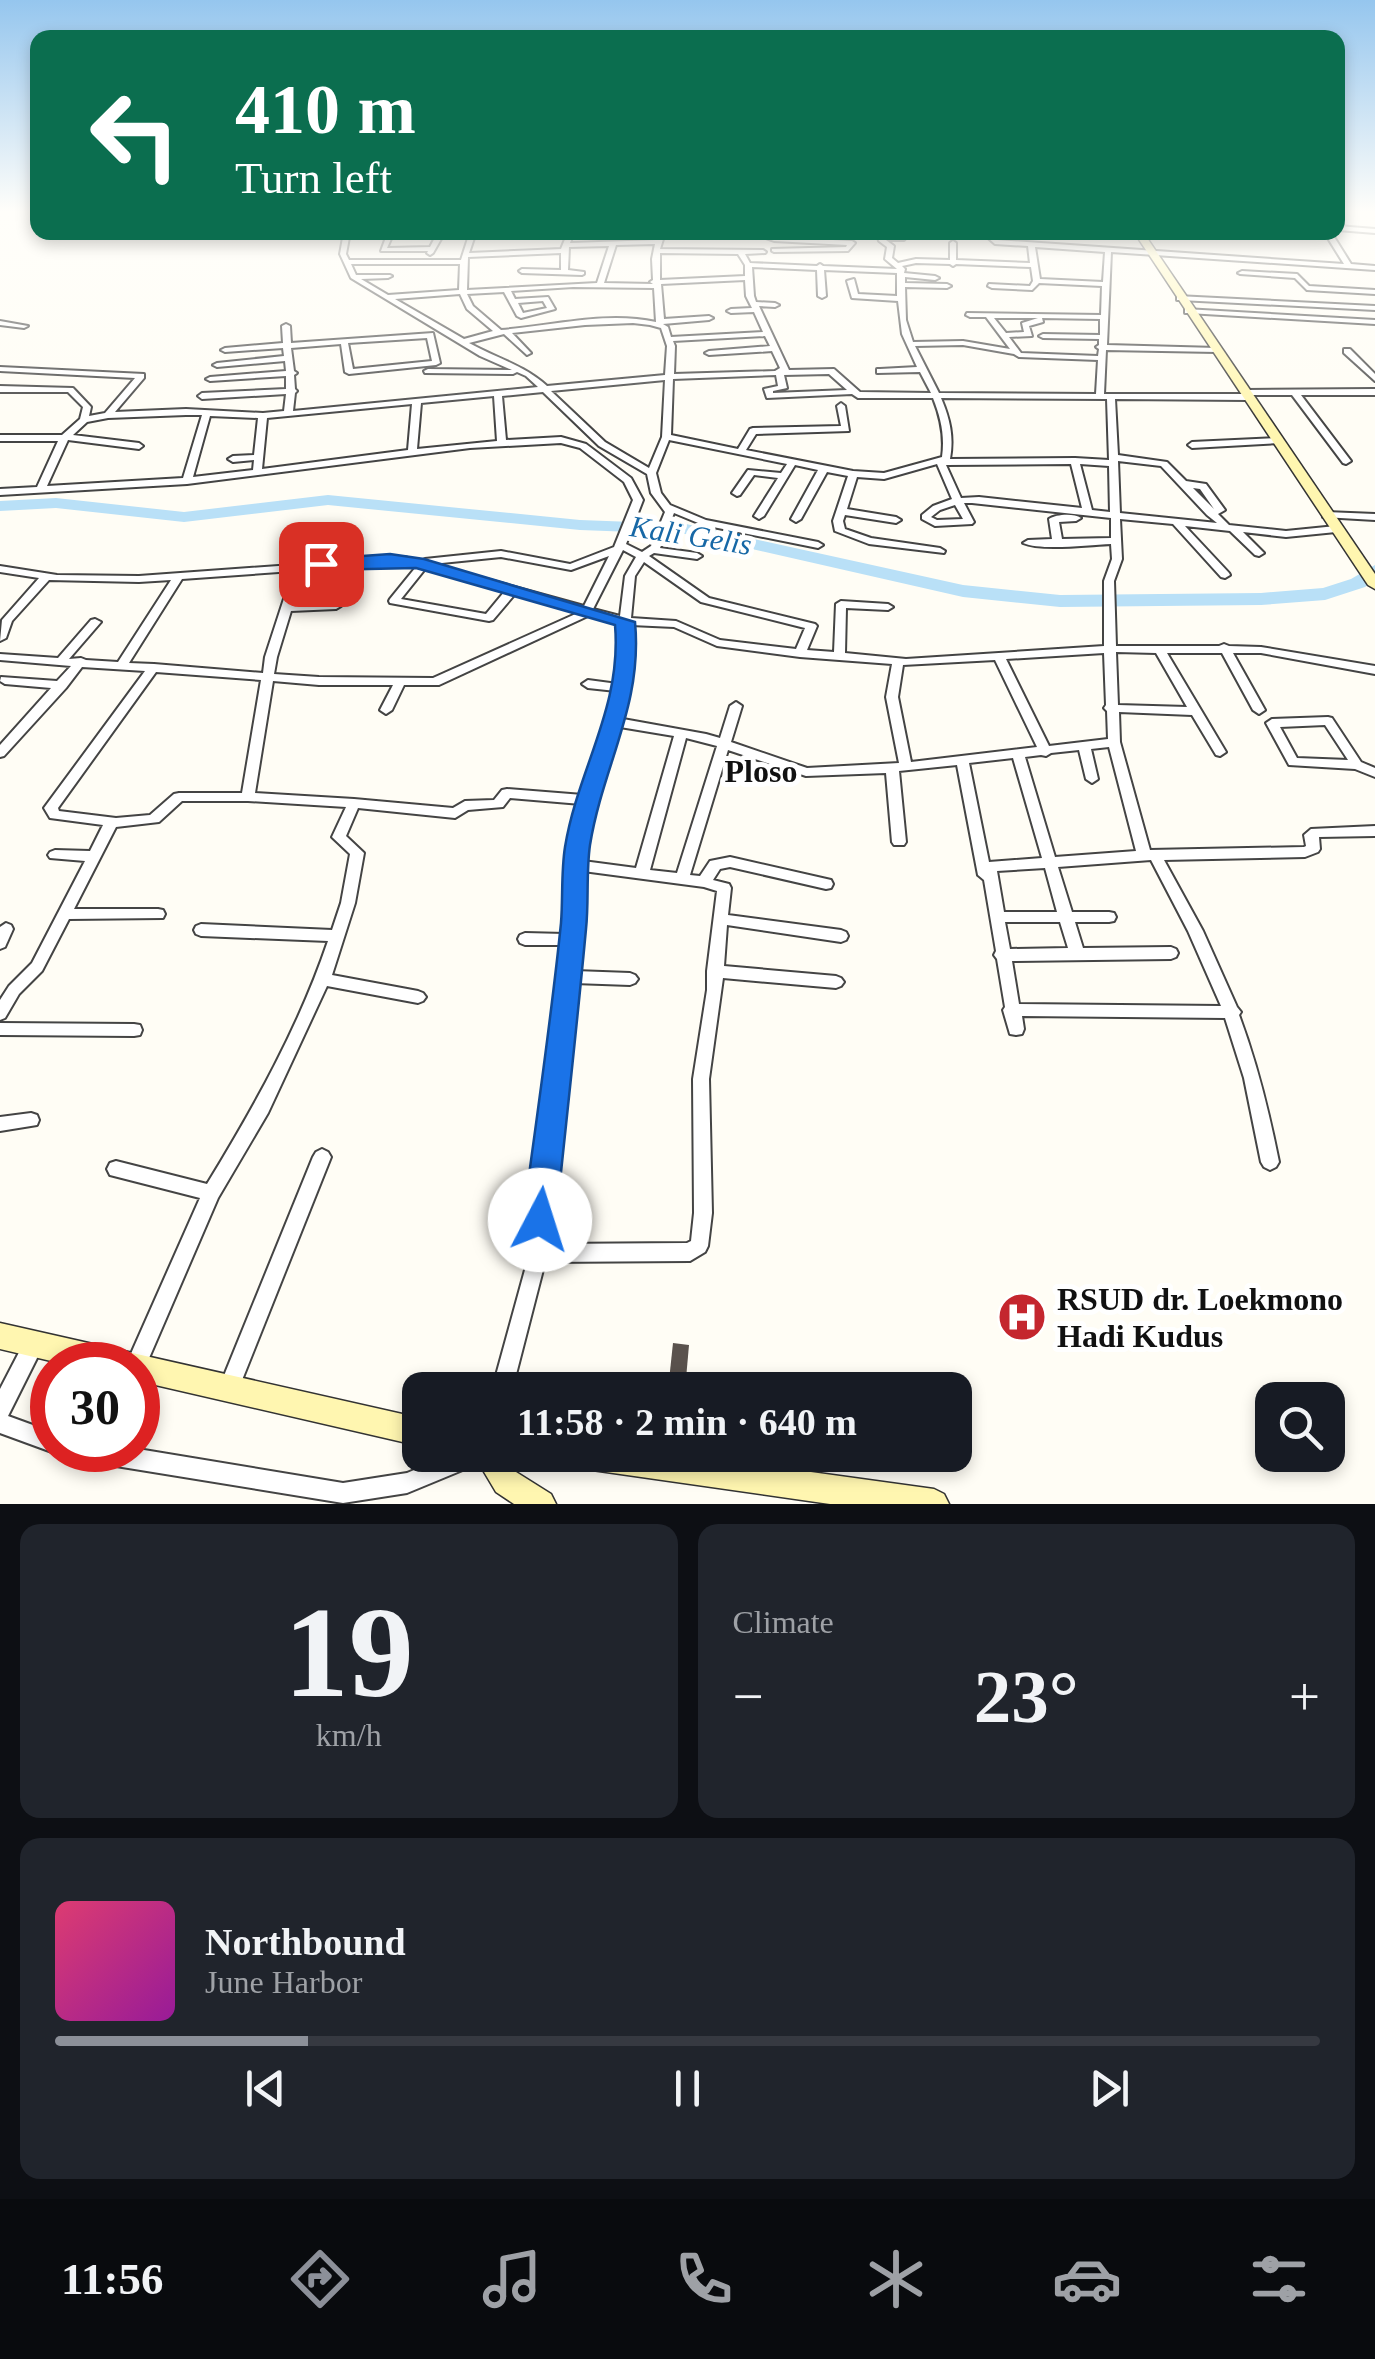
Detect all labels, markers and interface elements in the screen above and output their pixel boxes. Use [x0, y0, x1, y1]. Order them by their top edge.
icon: left [70, 70, 200, 200]
text: 410 m [235, 71, 416, 148]
text: Turn left [235, 153, 392, 203]
water label: Kali Gelis [627, 509, 754, 561]
pin [279, 522, 364, 607]
icon: arrive [294, 537, 349, 592]
district label: Ploso [725, 753, 797, 789]
position arrow [488, 1168, 592, 1272]
place label: RSUD dr. Loekmono Hadi Kudus [1057, 1281, 1343, 1354]
hospital icon: RSUD dr. Loekmono Hadi Kudus [996, 1291, 1048, 1343]
speed limit sign: 30 [30, 1342, 160, 1472]
map controls [1255, 1382, 1345, 1472]
button: search [1255, 1382, 1345, 1472]
text: 11:58 · 2 min · 640 m [517, 1401, 857, 1443]
text: 19 [284, 1580, 414, 1724]
text: Climate [733, 1604, 834, 1640]
text: 23° [974, 1655, 1079, 1738]
text: − [733, 1666, 764, 1727]
text: + [1289, 1666, 1320, 1727]
text: km/h [316, 1717, 382, 1753]
text: Northbound [205, 1921, 406, 1963]
text: June Harbor [205, 1964, 362, 2000]
icon: previous [238, 2061, 293, 2116]
icon: pause [660, 2061, 715, 2116]
icon: next [1082, 2061, 1137, 2116]
icon: directions [285, 2244, 355, 2314]
icon: music [477, 2244, 547, 2314]
icon: phone [669, 2244, 739, 2314]
icon: climate [861, 2244, 931, 2314]
icon: car [1052, 2244, 1122, 2314]
icon: filters [1244, 2244, 1314, 2314]
text: 11:56 [61, 2254, 163, 2304]

